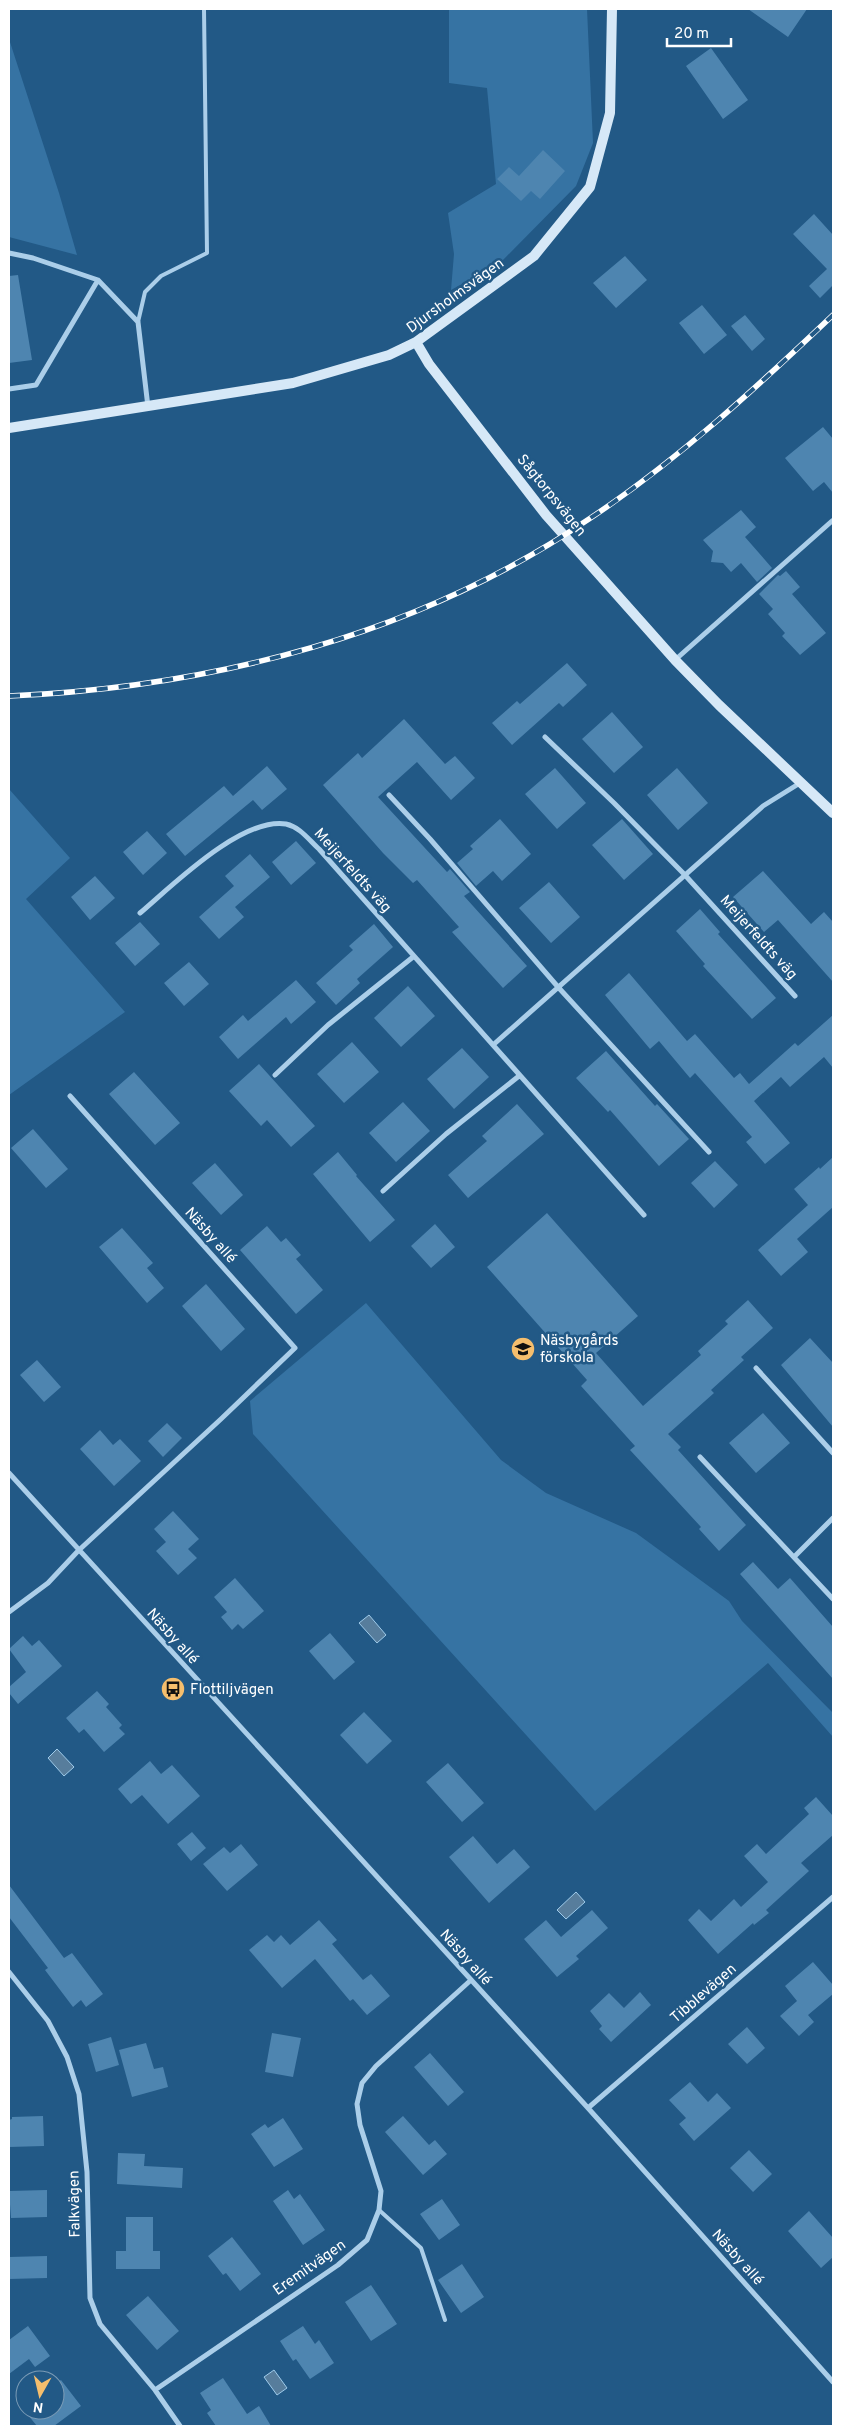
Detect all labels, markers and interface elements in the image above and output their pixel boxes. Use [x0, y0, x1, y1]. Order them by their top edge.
scale bar [667, 15, 731, 47]
text: 20 m [674, 25, 709, 44]
street label: Djursholmsvägen [403, 254, 508, 338]
street label: Sågtorpsvägen [512, 451, 590, 541]
street label: Meijerfeldts väg [309, 825, 395, 917]
street label: Meijerfeldts väg [715, 892, 801, 984]
street label: Näsby allé [180, 1204, 240, 1268]
place label: Näsbygårds förskola [540, 1332, 619, 1368]
school or university icon: Näsbygårds förskola [510, 1336, 536, 1362]
street label: Näsby allé [142, 1605, 202, 1669]
bus stop icon: Flottiljvägen [160, 1676, 186, 1702]
place label: Flottiljvägen [190, 1681, 274, 1700]
street label: Näsby allé [435, 1926, 495, 1990]
street label: Tibblevägen [667, 1960, 741, 2028]
street label: Falkvägen [65, 2170, 86, 2238]
street label: Näsby allé [707, 2226, 767, 2290]
street label: Eremitvägen [270, 2236, 350, 2300]
north arrow [15, 2370, 65, 2420]
text: N [32, 2397, 45, 2416]

